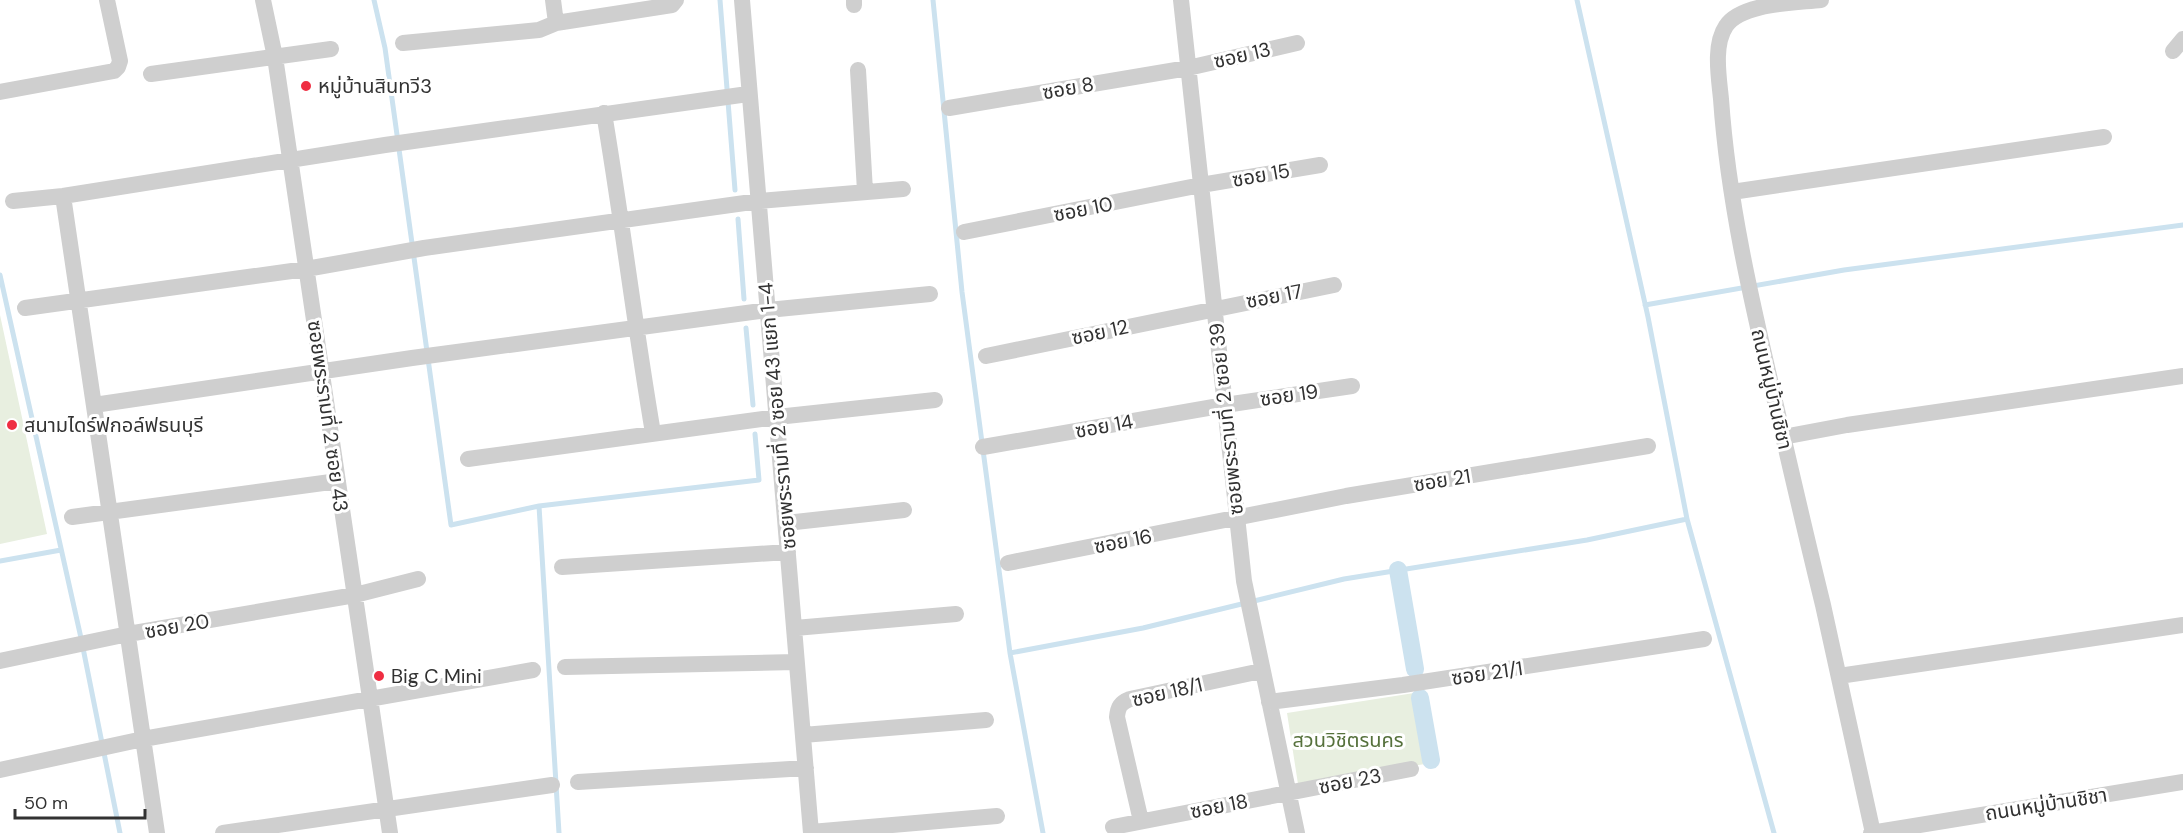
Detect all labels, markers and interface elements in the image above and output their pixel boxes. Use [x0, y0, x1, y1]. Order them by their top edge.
street label: ซอย 13 [1211, 36, 1273, 74]
street label: ซอย 8 [1040, 71, 1096, 105]
place label: หมู่บ้านสินทวี3 [318, 73, 432, 99]
marker: หมู่บ้านสินทวี3 [299, 79, 313, 93]
street label: ซอย 15 [1230, 157, 1292, 193]
street label: ซอย 10 [1051, 191, 1115, 227]
street label: ซอย 17 [1244, 278, 1304, 314]
street label: ซอยพระรามที่ 2 ซอย 43 แยก 1-4 [751, 282, 802, 551]
street label: ซอย 12 [1069, 313, 1131, 351]
street label: ซอยพระรามที่ 2 ซอย 43 [302, 318, 355, 513]
street label: ซอยพระรามที่ 2 ซอย 39 [1202, 322, 1249, 516]
street label: ถนนหมู่บ้านชิชา [1745, 326, 1799, 452]
street label: ซอย 19 [1258, 378, 1320, 412]
street label: ซอย 14 [1073, 408, 1135, 444]
place label: สนามไดร์ฟกอล์ฟธนบุรี [24, 412, 203, 438]
marker: สนามไดร์ฟกอล์ฟธนบุรี [5, 418, 19, 432]
street label: ซอย 21 [1412, 463, 1472, 497]
street label: ซอย 16 [1092, 523, 1154, 559]
street label: ซอย 20 [143, 608, 211, 644]
street label: ซอย 21/1 [1450, 655, 1524, 691]
place label: Big C Mini [391, 663, 482, 689]
marker: Big C Mini [372, 669, 386, 683]
street label: ซอย 18/1 [1129, 671, 1205, 713]
park label: สวนวิชิตรนคร [1292, 727, 1404, 753]
street label: ซอย 23 [1317, 762, 1383, 800]
scale bar [15, 782, 146, 820]
street label: ถนนหมู่บ้านชิชา [1983, 782, 2109, 826]
street label: ซอย 18 [1188, 788, 1250, 824]
text: 50 m [24, 791, 68, 815]

